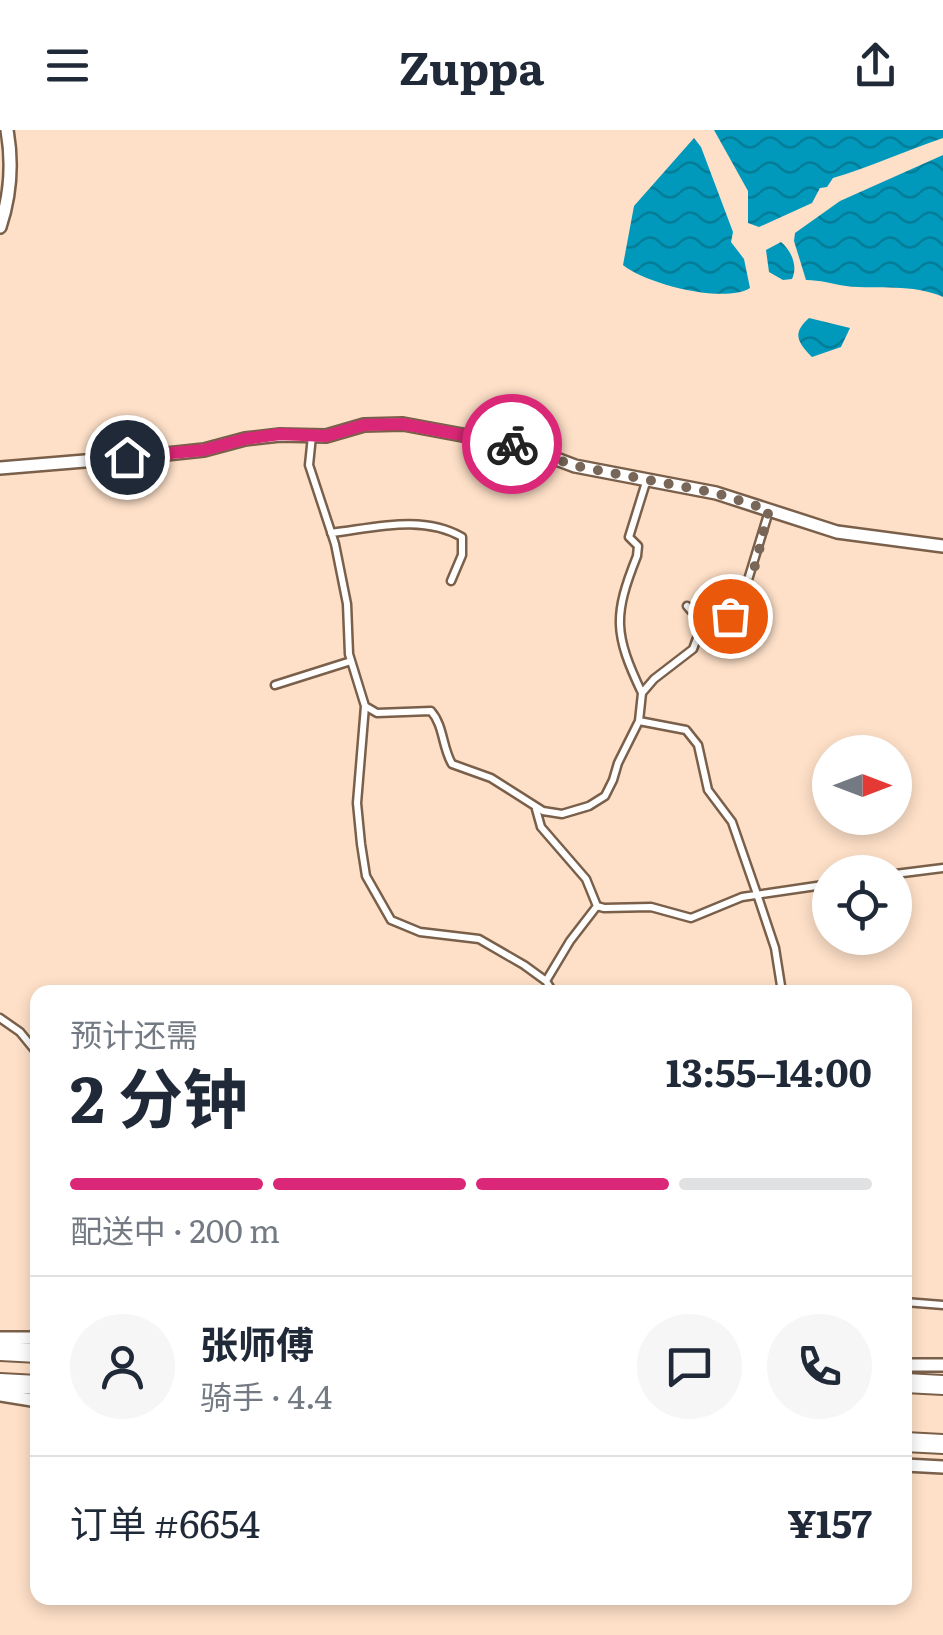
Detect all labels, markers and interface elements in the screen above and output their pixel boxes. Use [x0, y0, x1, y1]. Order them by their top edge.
text: Zuppa [399, 32, 544, 99]
icon: menu [40, 38, 95, 93]
icon: share [848, 38, 903, 93]
courier [462, 394, 562, 494]
pin [85, 415, 170, 500]
icon: bike [485, 417, 540, 472]
icon: home [100, 430, 155, 485]
pin [688, 574, 773, 659]
icon: bag [703, 589, 758, 644]
north arrow [812, 735, 912, 835]
map controls [812, 735, 912, 955]
button: locate [812, 855, 912, 955]
text: 预计还需 [70, 1009, 198, 1057]
text: 13:55–14:00 [666, 1042, 872, 1099]
text: 2 分钟 [70, 1046, 248, 1143]
text: 配送中 · 200 m [70, 1205, 280, 1253]
button: person [70, 1314, 175, 1419]
text: 张师傅 [200, 1314, 314, 1371]
button: chat [637, 1314, 742, 1419]
button: phone [767, 1314, 872, 1419]
text: 骑手 · 4.4 [200, 1371, 332, 1419]
text: 订单 #6654 [70, 1493, 260, 1550]
text: ¥157 [787, 1493, 872, 1550]

